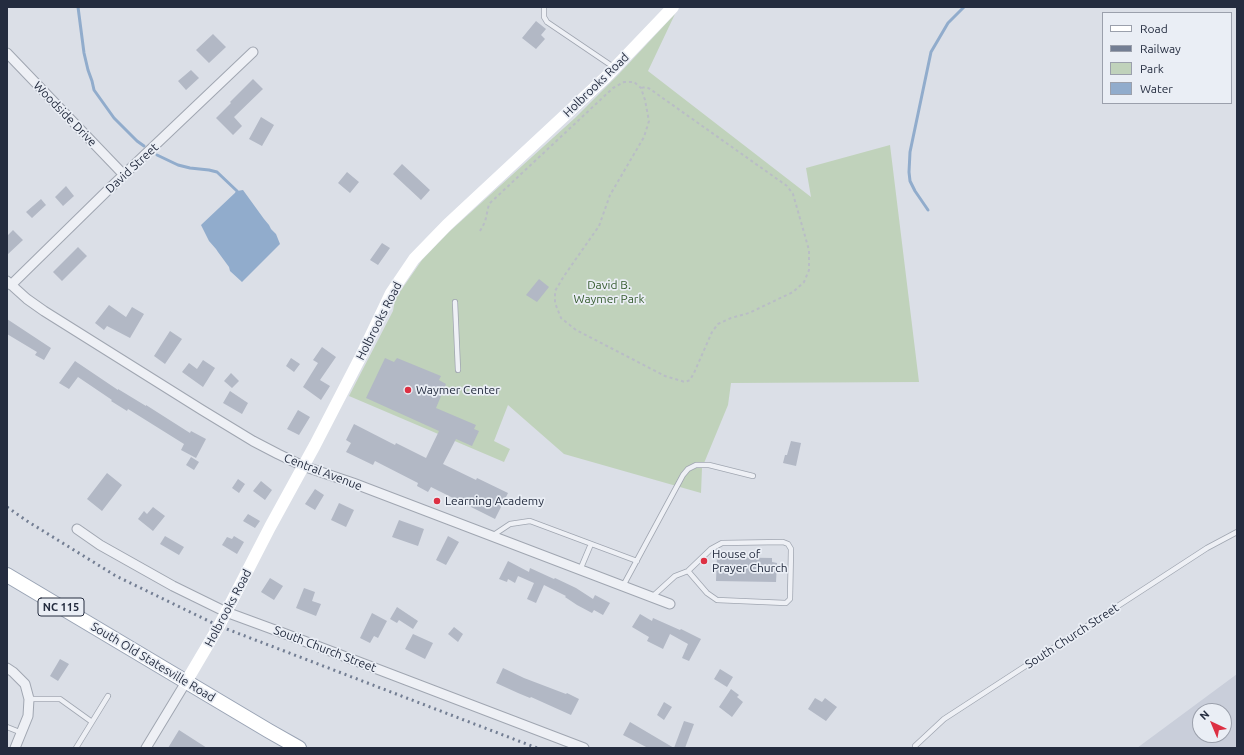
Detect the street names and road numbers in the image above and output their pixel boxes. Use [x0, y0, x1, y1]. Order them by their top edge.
street label: Holbrooks Road [560, 50, 632, 120]
street label: Woodside Drive [30, 78, 100, 150]
street label: David Street [103, 140, 161, 196]
street label: Holbrooks Road [353, 280, 405, 362]
street label: Central Avenue [282, 450, 364, 494]
street label: Holbrooks Road [202, 567, 254, 649]
road number: NC 115 [38, 598, 84, 616]
street label: South Church Street [1022, 600, 1122, 672]
street label: South Old Statesville Road [88, 619, 218, 705]
street label: South Church Street [272, 623, 378, 675]

